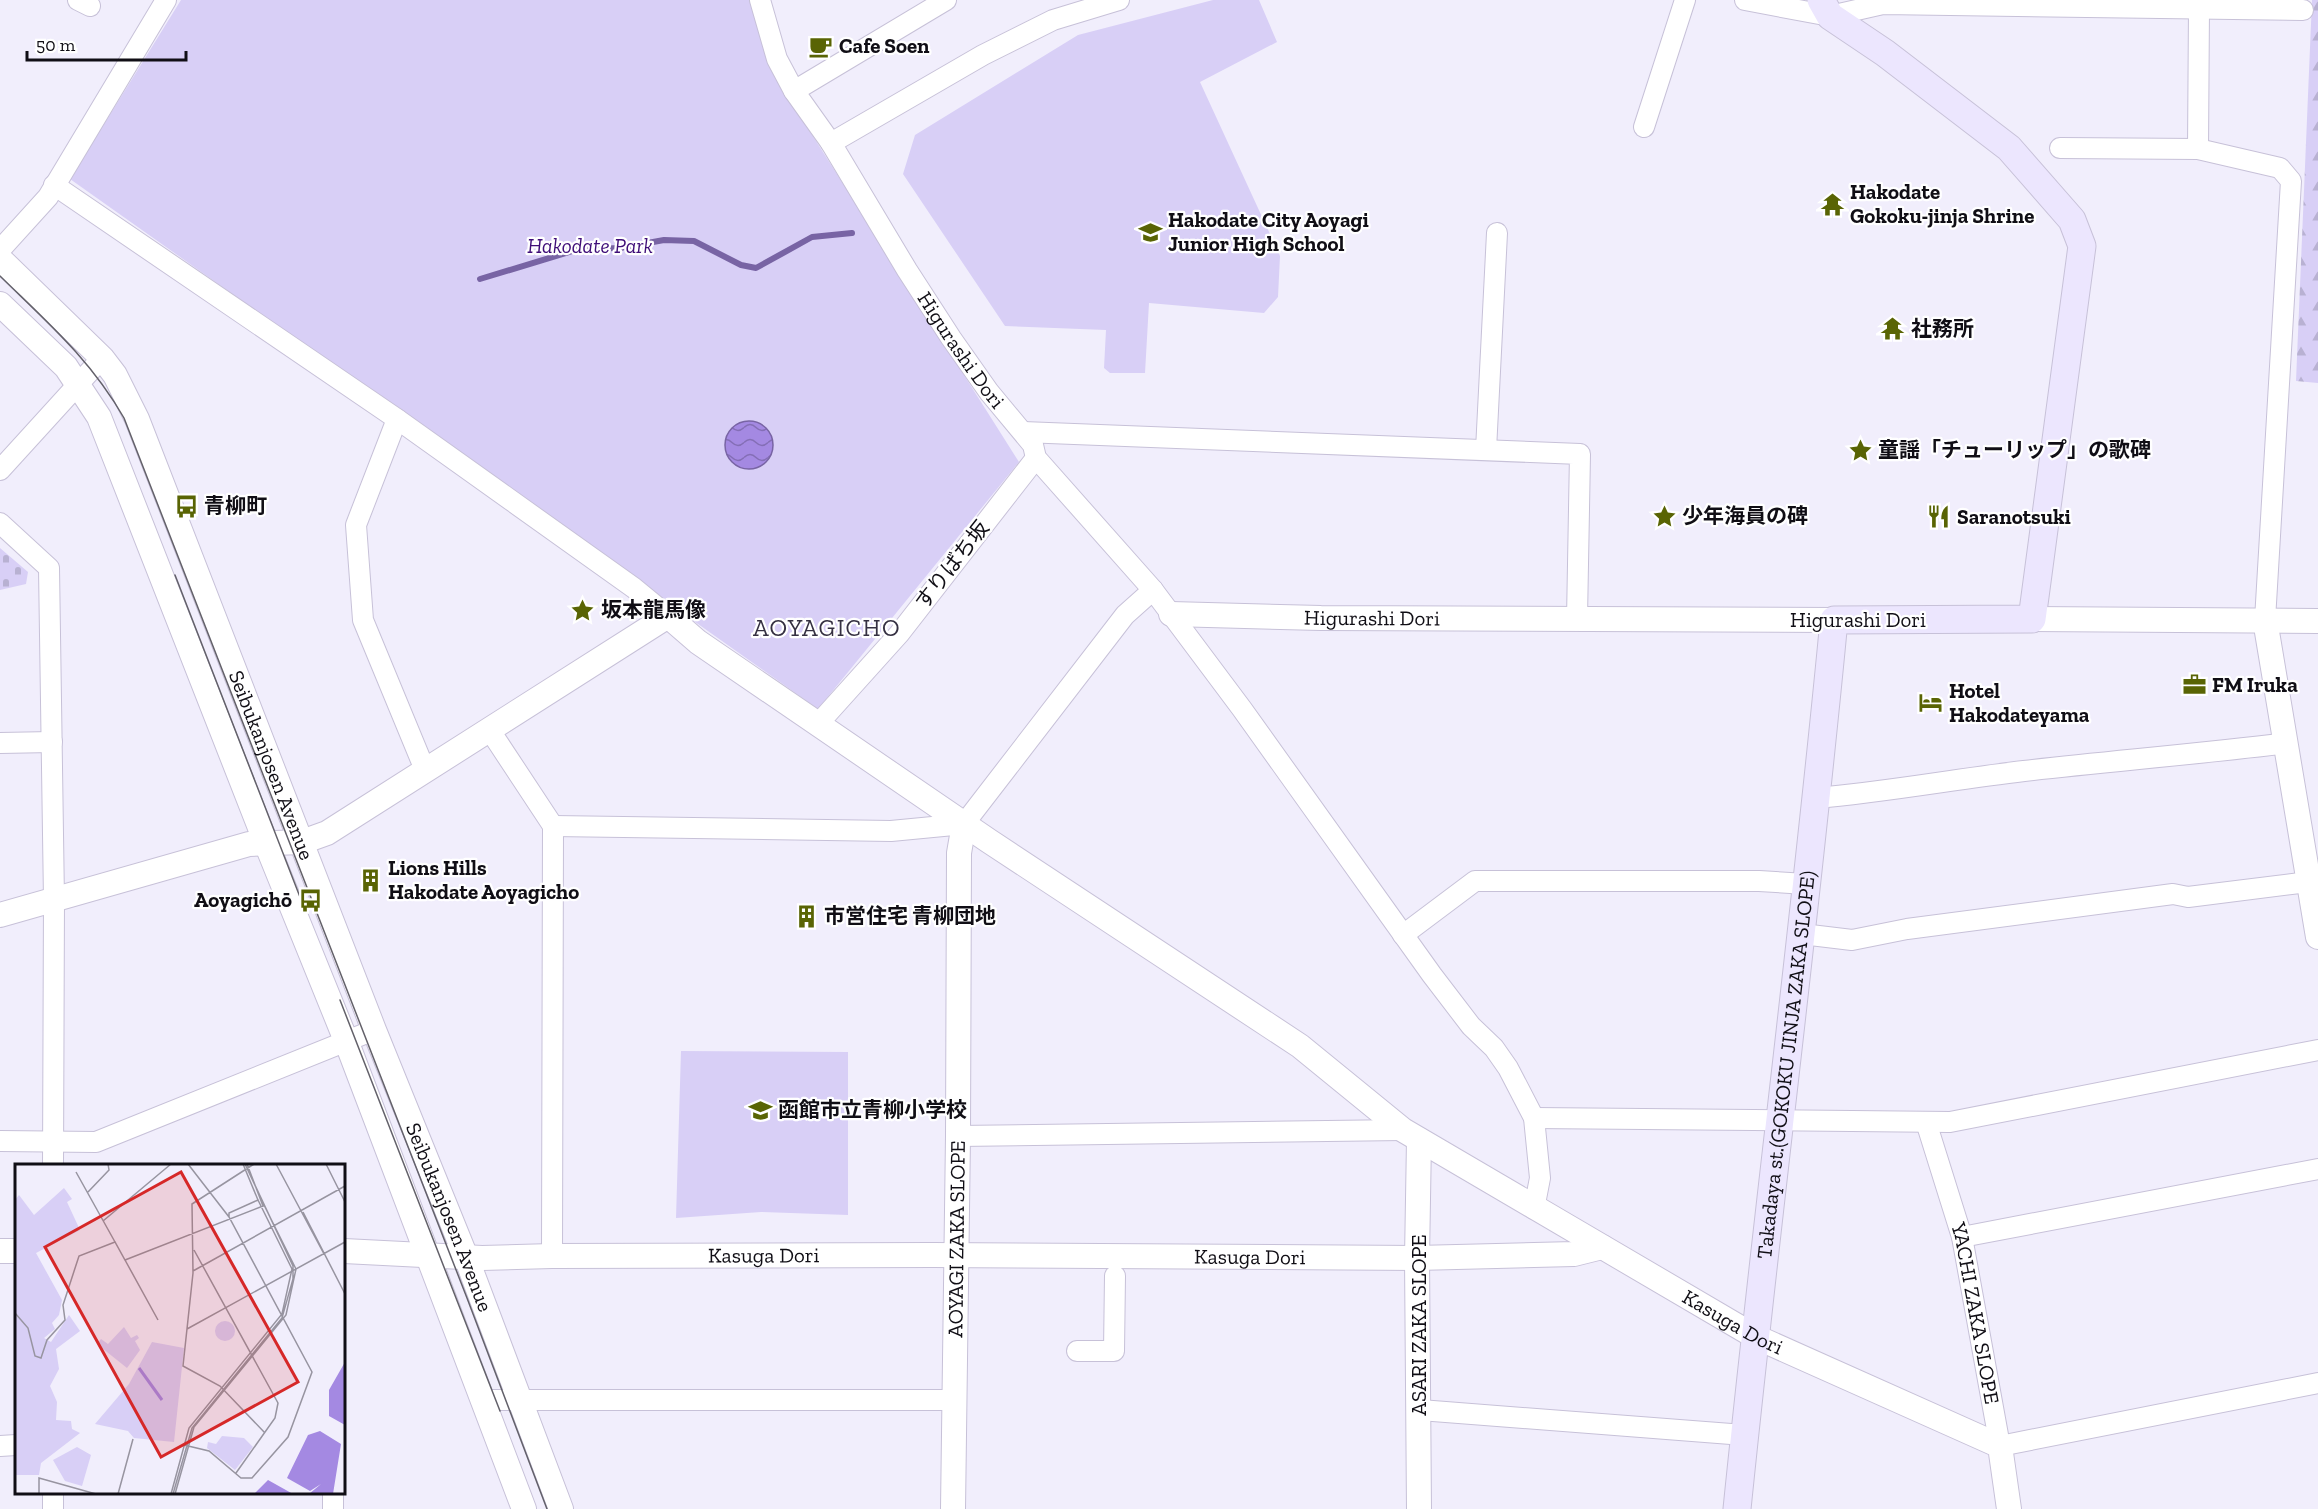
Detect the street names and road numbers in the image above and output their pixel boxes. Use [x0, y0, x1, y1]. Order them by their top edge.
street label: Higurashi Dori [912, 287, 1010, 413]
street label: すりばち坂 [909, 516, 994, 614]
street label: Higurashi Dori [1304, 605, 1440, 630]
street label: Higurashi Dori [1790, 607, 1926, 632]
street label: Seibukanjosen Avenue [224, 667, 320, 863]
street label: Takadaya st.(GOKOKU JINJA ZAKA SLOPE) [1751, 869, 1820, 1260]
street label: Seibukanjosen Avenue [401, 1119, 498, 1315]
street label: AOYAGI ZAKA SLOPE [942, 1140, 970, 1338]
street label: YACHI ZAKA SLOPE [1946, 1218, 2005, 1406]
street label: ASARI ZAKA SLOPE [1406, 1234, 1431, 1416]
street label: Kasuga Dori [708, 1242, 820, 1268]
street label: Kasuga Dori [1194, 1244, 1306, 1269]
street label: Kasuga Dori [1678, 1284, 1787, 1359]

